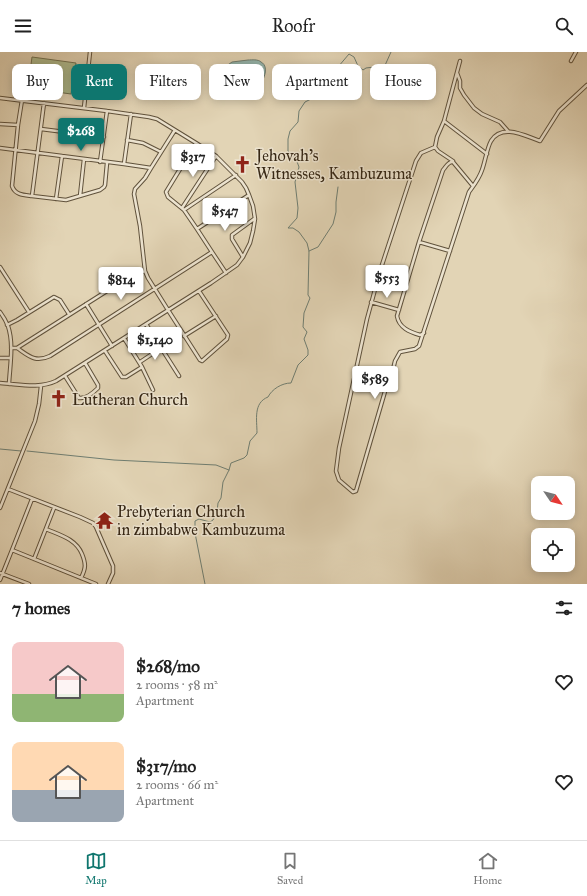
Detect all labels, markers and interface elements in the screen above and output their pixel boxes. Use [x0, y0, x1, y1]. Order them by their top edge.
icon: menu [12, 15, 34, 37]
text: Roofr [272, 15, 315, 37]
icon: search [553, 15, 575, 37]
chip: Buy [12, 64, 63, 100]
chip: Rent [71, 64, 127, 100]
chip: Filters [135, 64, 201, 100]
chip: New [209, 64, 264, 100]
chip: Apartment [272, 64, 362, 100]
chip: House [370, 64, 436, 100]
pin: $268 [57, 118, 105, 152]
text: $268 [67, 123, 95, 139]
pin: $317 [169, 144, 217, 178]
place label: Jehovah’s Witnesses, Kambuzuma [254, 146, 412, 183]
text: $317 [180, 149, 206, 165]
church icon: Jehovah’s Witnesses, Kambuzuma [233, 154, 253, 174]
pin: $547 [201, 198, 249, 232]
text: $547 [211, 203, 239, 219]
pin: $553 [363, 265, 411, 299]
pin: $814 [97, 267, 145, 301]
text: $553 [374, 270, 400, 286]
text: $814 [107, 272, 135, 288]
pin: $1,140 [122, 327, 188, 361]
text: $1,140 [137, 332, 173, 348]
pin: $589 [351, 366, 399, 400]
text: $589 [361, 371, 389, 387]
church icon: Lutheran Church [49, 389, 69, 409]
place label: Lutheran Church [72, 390, 188, 409]
north arrow [531, 476, 575, 520]
map controls [531, 476, 575, 572]
place label: Prebyterian Church in zimbabwe Kambuzuma [117, 502, 285, 539]
temple icon: Prebyterian Church in zimbabwe Kambuzuma [94, 510, 114, 530]
button: locate [531, 528, 575, 572]
icon: filters [553, 597, 575, 619]
text: 7 homes [12, 598, 70, 619]
text: $268/mo [136, 656, 200, 677]
icon: home [44, 658, 92, 706]
icon: heart [553, 671, 575, 693]
text: 2 rooms · 58 m² [136, 677, 218, 693]
text: Apartment [136, 693, 194, 709]
text: $317/mo [136, 756, 196, 777]
icon: home [44, 758, 92, 806]
icon: heart [553, 771, 575, 793]
text: 2 rooms · 66 m² [136, 777, 218, 793]
text: Apartment [136, 793, 194, 809]
tab: Map [85, 850, 107, 887]
tab: Saved [277, 850, 303, 887]
tab: Home [473, 850, 502, 887]

